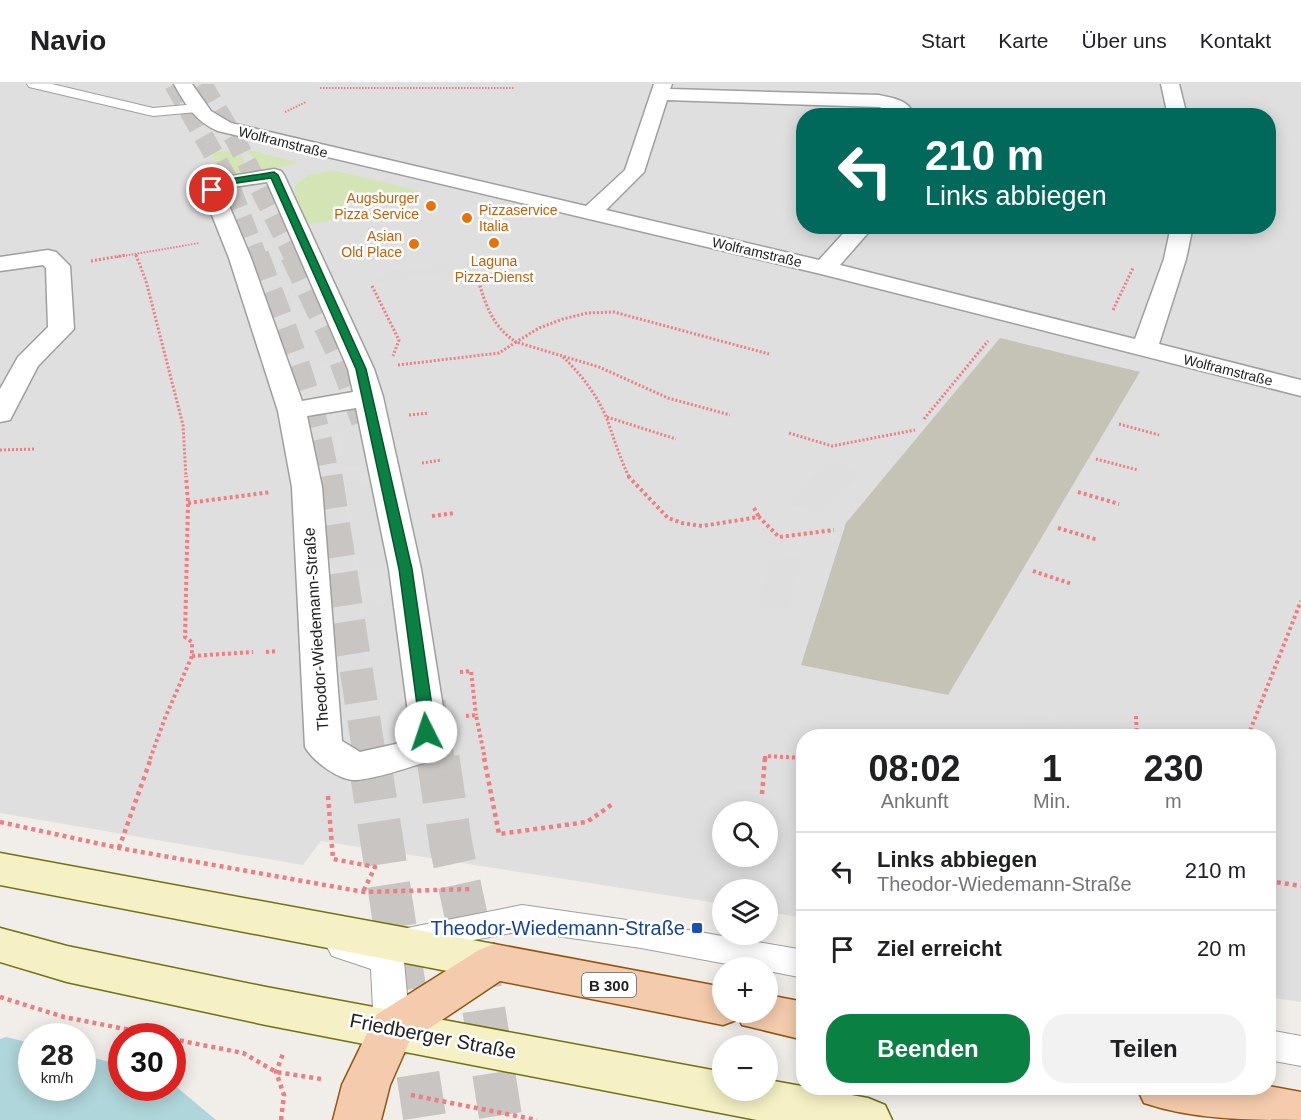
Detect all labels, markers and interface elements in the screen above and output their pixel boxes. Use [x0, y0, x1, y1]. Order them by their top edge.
text: Navio [30, 25, 106, 56]
text: Start [921, 29, 965, 52]
text: Karte [998, 29, 1049, 52]
text: Über uns [1082, 29, 1167, 52]
text: Kontakt [1200, 29, 1271, 52]
street label: Wolframstraße [237, 123, 330, 161]
icon: left [826, 132, 904, 210]
text: 210 m [925, 132, 1044, 179]
pin [186, 164, 237, 215]
icon: arrive [195, 173, 228, 206]
text: Links abbiegen [925, 181, 1107, 211]
place label: Augsburger Pizza Service [334, 190, 419, 222]
marker: Augsburger Pizza Service [424, 199, 438, 213]
place label: Pizzaservice Italia [479, 202, 558, 234]
marker: Pizzaservice Italia [460, 211, 474, 225]
place label: Asian Old Place [341, 228, 402, 260]
street label: Wolframstraße [711, 234, 804, 270]
marker: Laguna Pizza-Dienst [487, 236, 501, 250]
marker: Asian Old Place [407, 237, 421, 251]
place label: Laguna Pizza-Dienst [455, 253, 533, 285]
street label: Wolframstraße [1182, 351, 1275, 389]
street label: Theodor-Wiedemann-Straße [300, 527, 332, 731]
position arrow [394, 700, 458, 764]
text: 08:02 [869, 748, 961, 789]
text: 1 [1042, 748, 1062, 789]
text: 230 [1143, 748, 1203, 789]
text: Ankunft [881, 790, 948, 812]
text: Min. [1033, 790, 1071, 812]
text: m [1165, 790, 1182, 812]
map controls [712, 801, 778, 1101]
button: search [712, 801, 778, 867]
text: Links abbiegen [877, 847, 1037, 872]
icon: left [826, 855, 859, 888]
text: 210 m [1185, 858, 1246, 883]
text: Theodor-Wiedemann-Straße [877, 873, 1132, 895]
button: layers [712, 879, 778, 945]
place label: Theodor-Wiedemann-Straße [430, 917, 685, 939]
marker: Theodor-Wiedemann-Straße [690, 921, 704, 935]
icon: arrive [826, 933, 859, 966]
text: Ziel erreicht [877, 936, 1002, 961]
text: 20 m [1197, 936, 1246, 961]
button: + [712, 957, 778, 1023]
road number: B 300 [582, 973, 636, 997]
street label: Friedberger Straße [348, 1009, 518, 1063]
button: Beenden [826, 1014, 1030, 1083]
button: Teilen [1042, 1014, 1246, 1083]
speed limit sign: 30 [108, 1023, 186, 1101]
button: − [712, 1035, 778, 1101]
text: 28 [40, 1038, 74, 1071]
text: km/h [41, 1069, 73, 1086]

